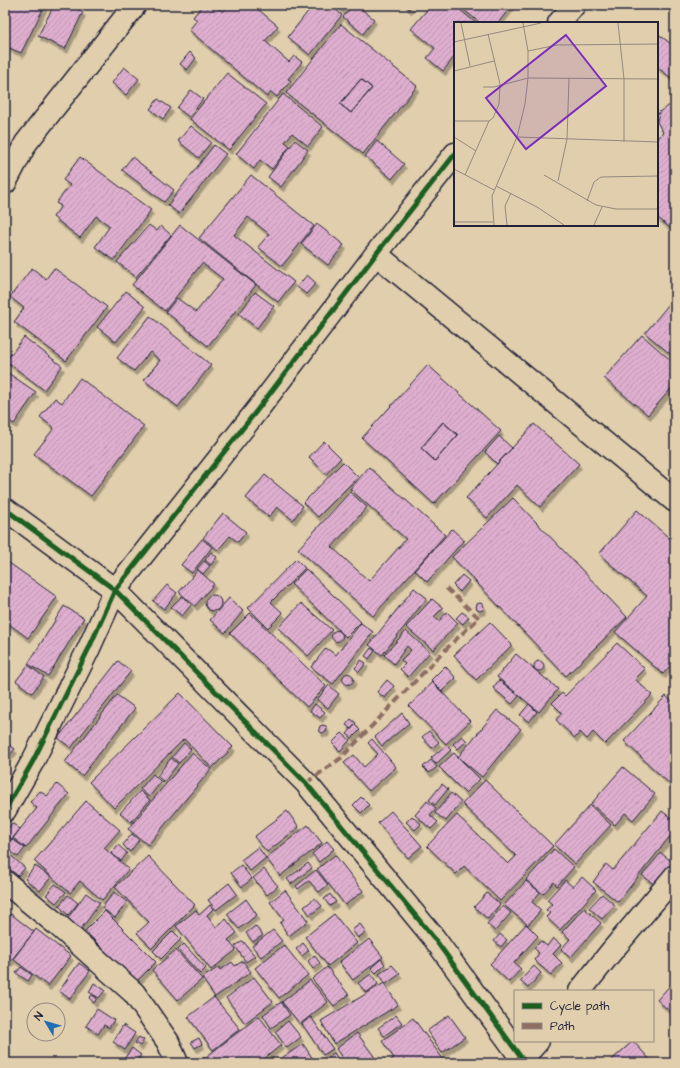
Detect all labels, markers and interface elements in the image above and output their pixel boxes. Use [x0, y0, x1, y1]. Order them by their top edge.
inset map [454, 22, 658, 226]
legend [514, 990, 654, 1042]
text: Cycle path [550, 998, 609, 1016]
north arrow [26, 1002, 66, 1042]
text: N [30, 1009, 47, 1023]
text: Path [550, 1018, 575, 1035]

